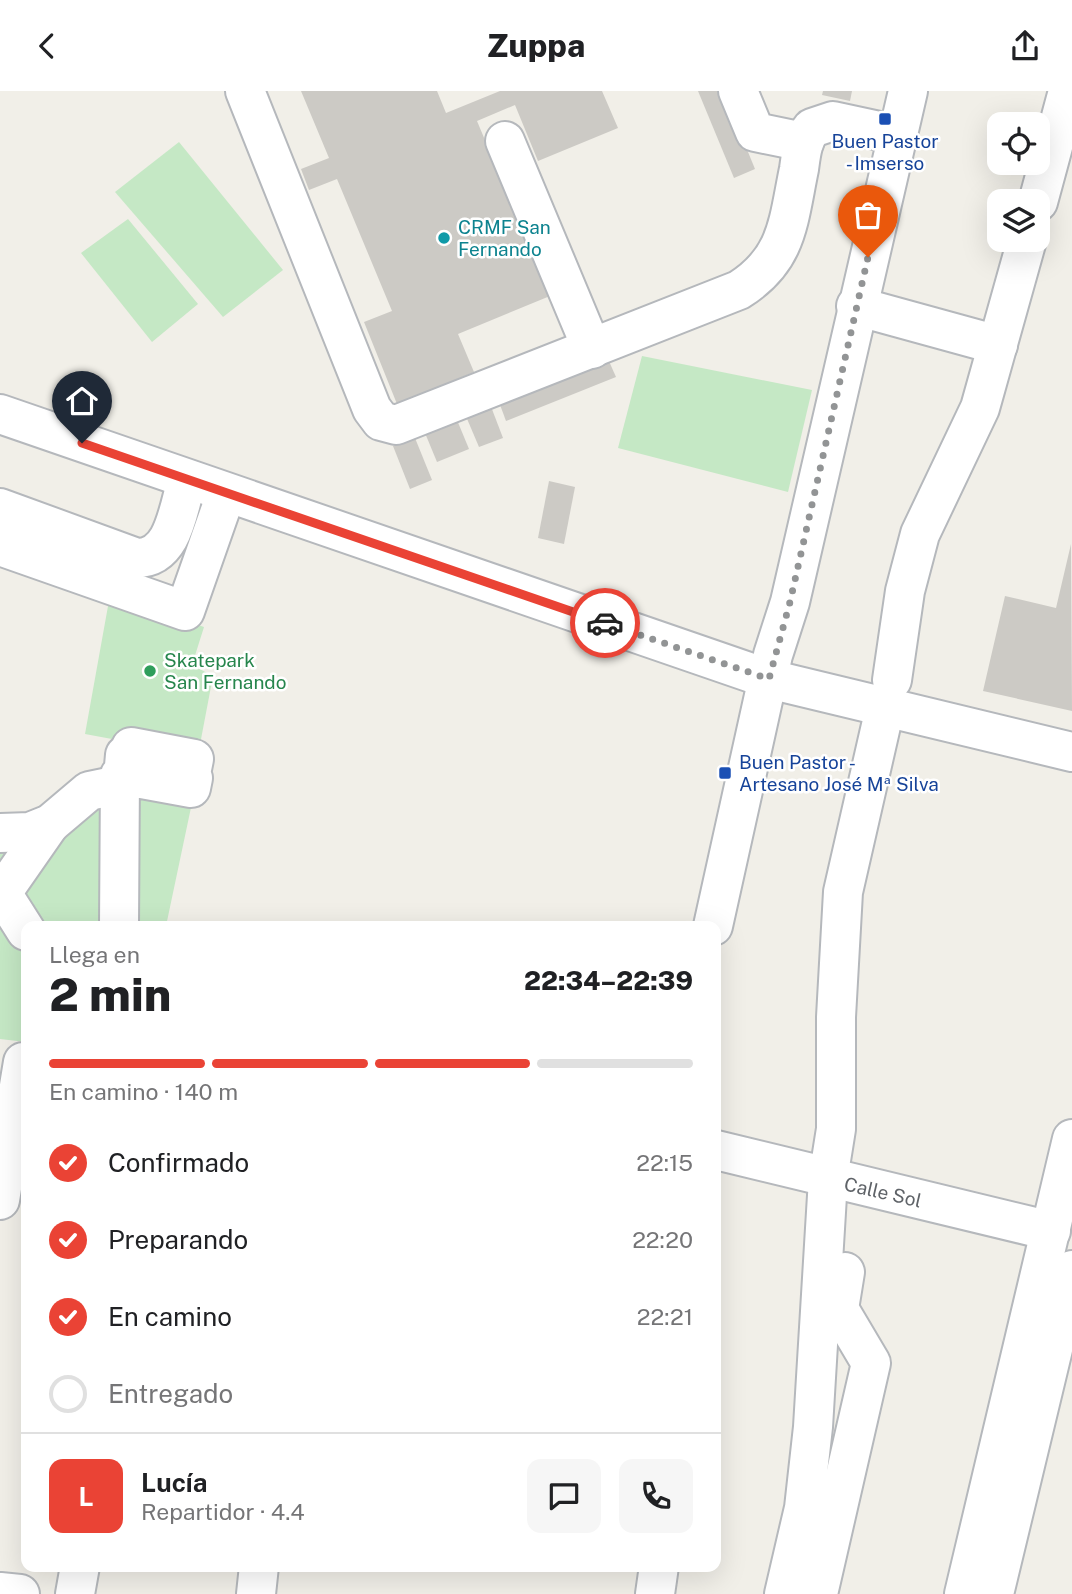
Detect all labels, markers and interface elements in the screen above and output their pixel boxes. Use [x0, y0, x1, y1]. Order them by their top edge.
icon: back [28, 27, 66, 65]
text: Zuppa [487, 27, 585, 64]
icon: share [1006, 27, 1044, 65]
marker: Buen Pastor - Imserso [877, 111, 893, 127]
map controls [987, 112, 1050, 252]
button: locate [987, 112, 1050, 175]
place label: Buen Pastor - Imserso [831, 130, 939, 174]
pin [838, 185, 898, 257]
button: layers [987, 189, 1050, 252]
icon: bag [849, 196, 887, 234]
place label: CRMF San Fernando [458, 216, 551, 260]
marker: CRMF San Fernando [436, 230, 452, 246]
pin [52, 371, 112, 443]
icon: home [63, 382, 101, 420]
courier [570, 588, 640, 658]
icon: car [586, 604, 624, 642]
place label: Skatepark San Fernando [164, 649, 286, 693]
marker: Skatepark San Fernando [142, 663, 158, 679]
place label: Buen Pastor - Artesano José Mª Silva [739, 751, 939, 795]
marker: Buen Pastor - Artesano José Mª Silva [717, 765, 733, 781]
text: Llega en [49, 941, 140, 968]
text: 22:34–22:39 [524, 965, 693, 996]
text: 2 min [49, 967, 171, 1021]
text: En camino · 140 m [49, 1078, 238, 1105]
icon: check [49, 1144, 87, 1182]
text: Confirmado [108, 1147, 249, 1178]
text: 22:15 [636, 1149, 693, 1176]
street label: Calle Sol [842, 1172, 924, 1212]
icon: check [49, 1221, 87, 1259]
text: Preparando [108, 1224, 248, 1255]
text: 22:20 [632, 1226, 693, 1253]
icon: check [49, 1298, 87, 1336]
text: En camino [108, 1301, 232, 1332]
text: 22:21 [637, 1303, 693, 1330]
text: Entregado [108, 1378, 233, 1409]
button: chat [527, 1459, 601, 1533]
button: phone [619, 1459, 693, 1533]
text: Lucía [141, 1467, 207, 1498]
text: L [78, 1481, 94, 1512]
text: Repartidor · 4.4 [141, 1498, 305, 1525]

